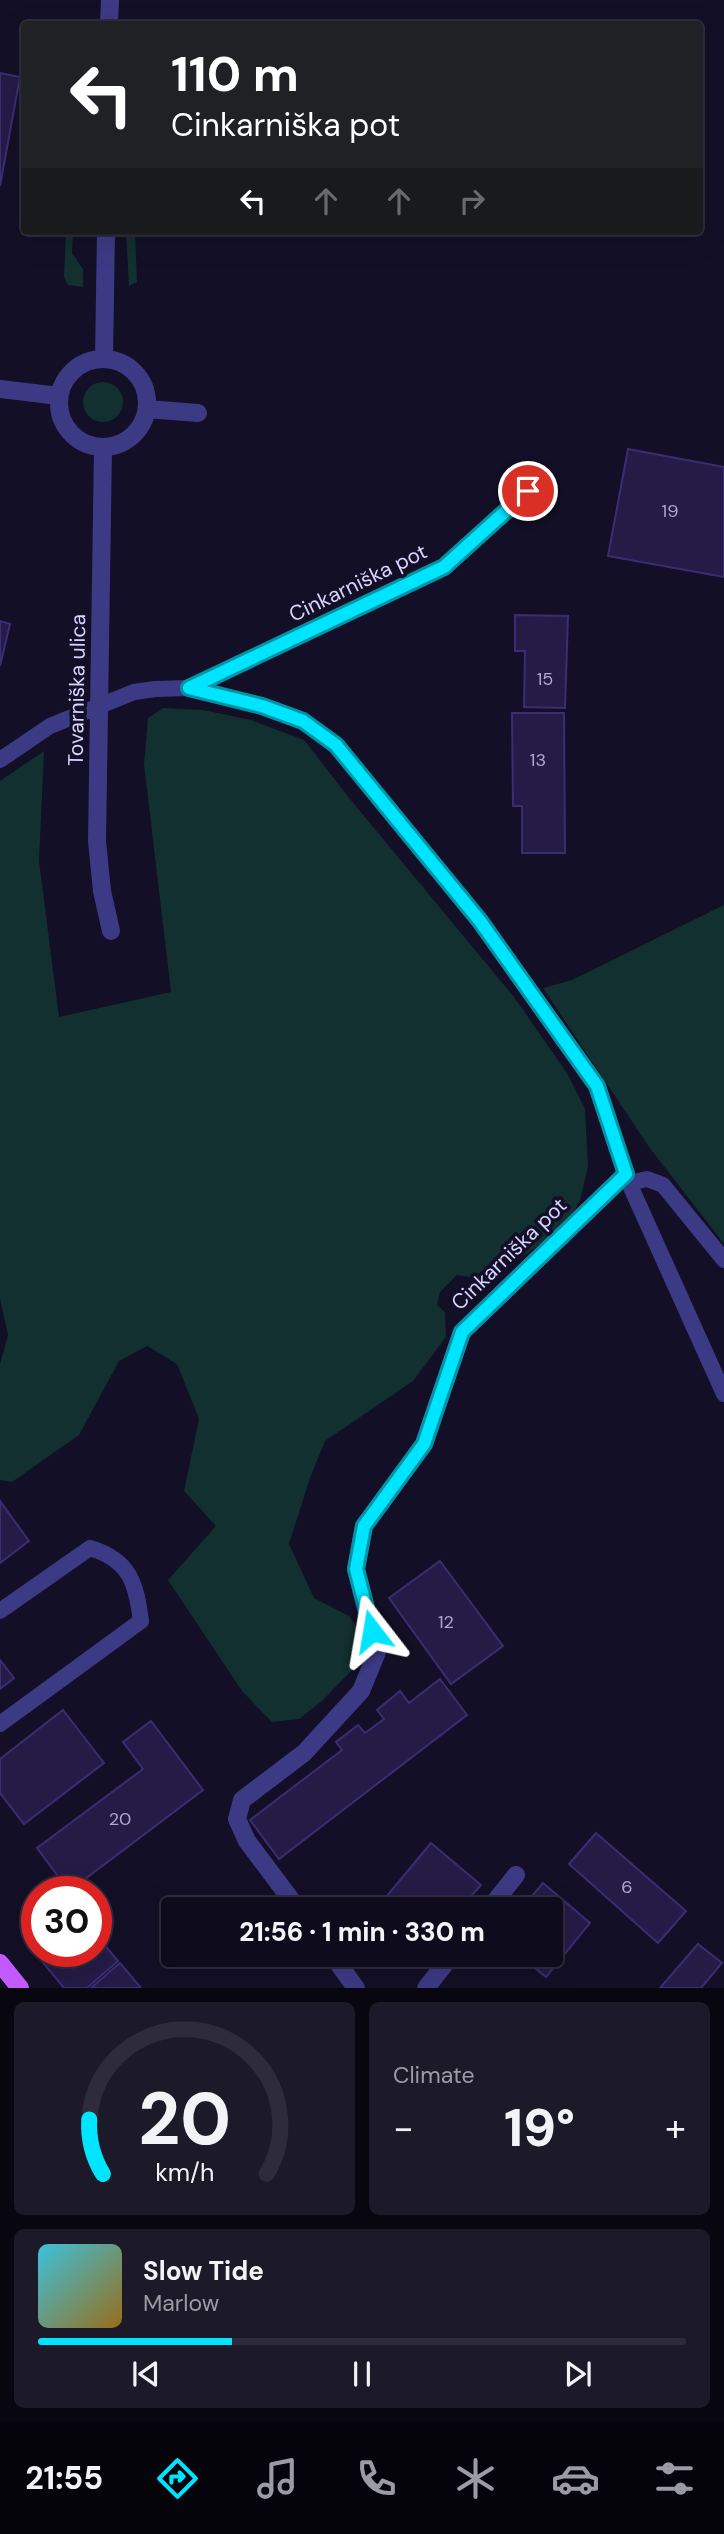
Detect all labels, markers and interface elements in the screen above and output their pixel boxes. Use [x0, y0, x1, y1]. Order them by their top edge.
text: 110 m [171, 42, 299, 106]
icon: left [56, 49, 147, 140]
text: Cinkarniška pot [171, 104, 400, 146]
icon: left [234, 182, 272, 220]
icon: ahead [307, 182, 345, 220]
icon: ahead [380, 182, 418, 220]
icon: right [453, 182, 491, 220]
pin [498, 461, 558, 521]
icon: arrive [509, 472, 547, 510]
house number: 19 [662, 499, 678, 523]
street label: Cinkarniška pot [284, 537, 432, 629]
street label: Tovarniška ulica [62, 614, 92, 766]
house number: 15 [537, 667, 553, 691]
house number: 13 [530, 748, 546, 772]
street label: Cinkarniška pot [445, 1192, 573, 1316]
position arrow [335, 1594, 409, 1668]
house number: 12 [438, 1610, 454, 1634]
house number: 20 [109, 1807, 131, 1831]
house number: 6 [621, 1875, 633, 1899]
speed limit sign: 30 [21, 1876, 112, 1967]
text: 21:56 · 1 min · 330 m [239, 1915, 485, 1949]
text: Climate [393, 2060, 475, 2090]
text: 20 [138, 2073, 231, 2168]
text: 19° [504, 2094, 575, 2162]
text: − [393, 2103, 414, 2153]
text: + [665, 2103, 686, 2153]
text: km/h [155, 2156, 214, 2189]
text: Slow Tide [143, 2254, 264, 2288]
text: Marlow [143, 2288, 219, 2318]
icon: previous [127, 2355, 165, 2393]
icon: pause [343, 2355, 381, 2393]
icon: next [559, 2355, 597, 2393]
icon: directions [153, 2454, 202, 2503]
icon: music [253, 2454, 302, 2503]
icon: phone [352, 2454, 401, 2503]
icon: climate [451, 2454, 500, 2503]
icon: car [551, 2454, 600, 2503]
icon: filters [650, 2454, 699, 2503]
text: 21:55 [25, 2457, 103, 2499]

